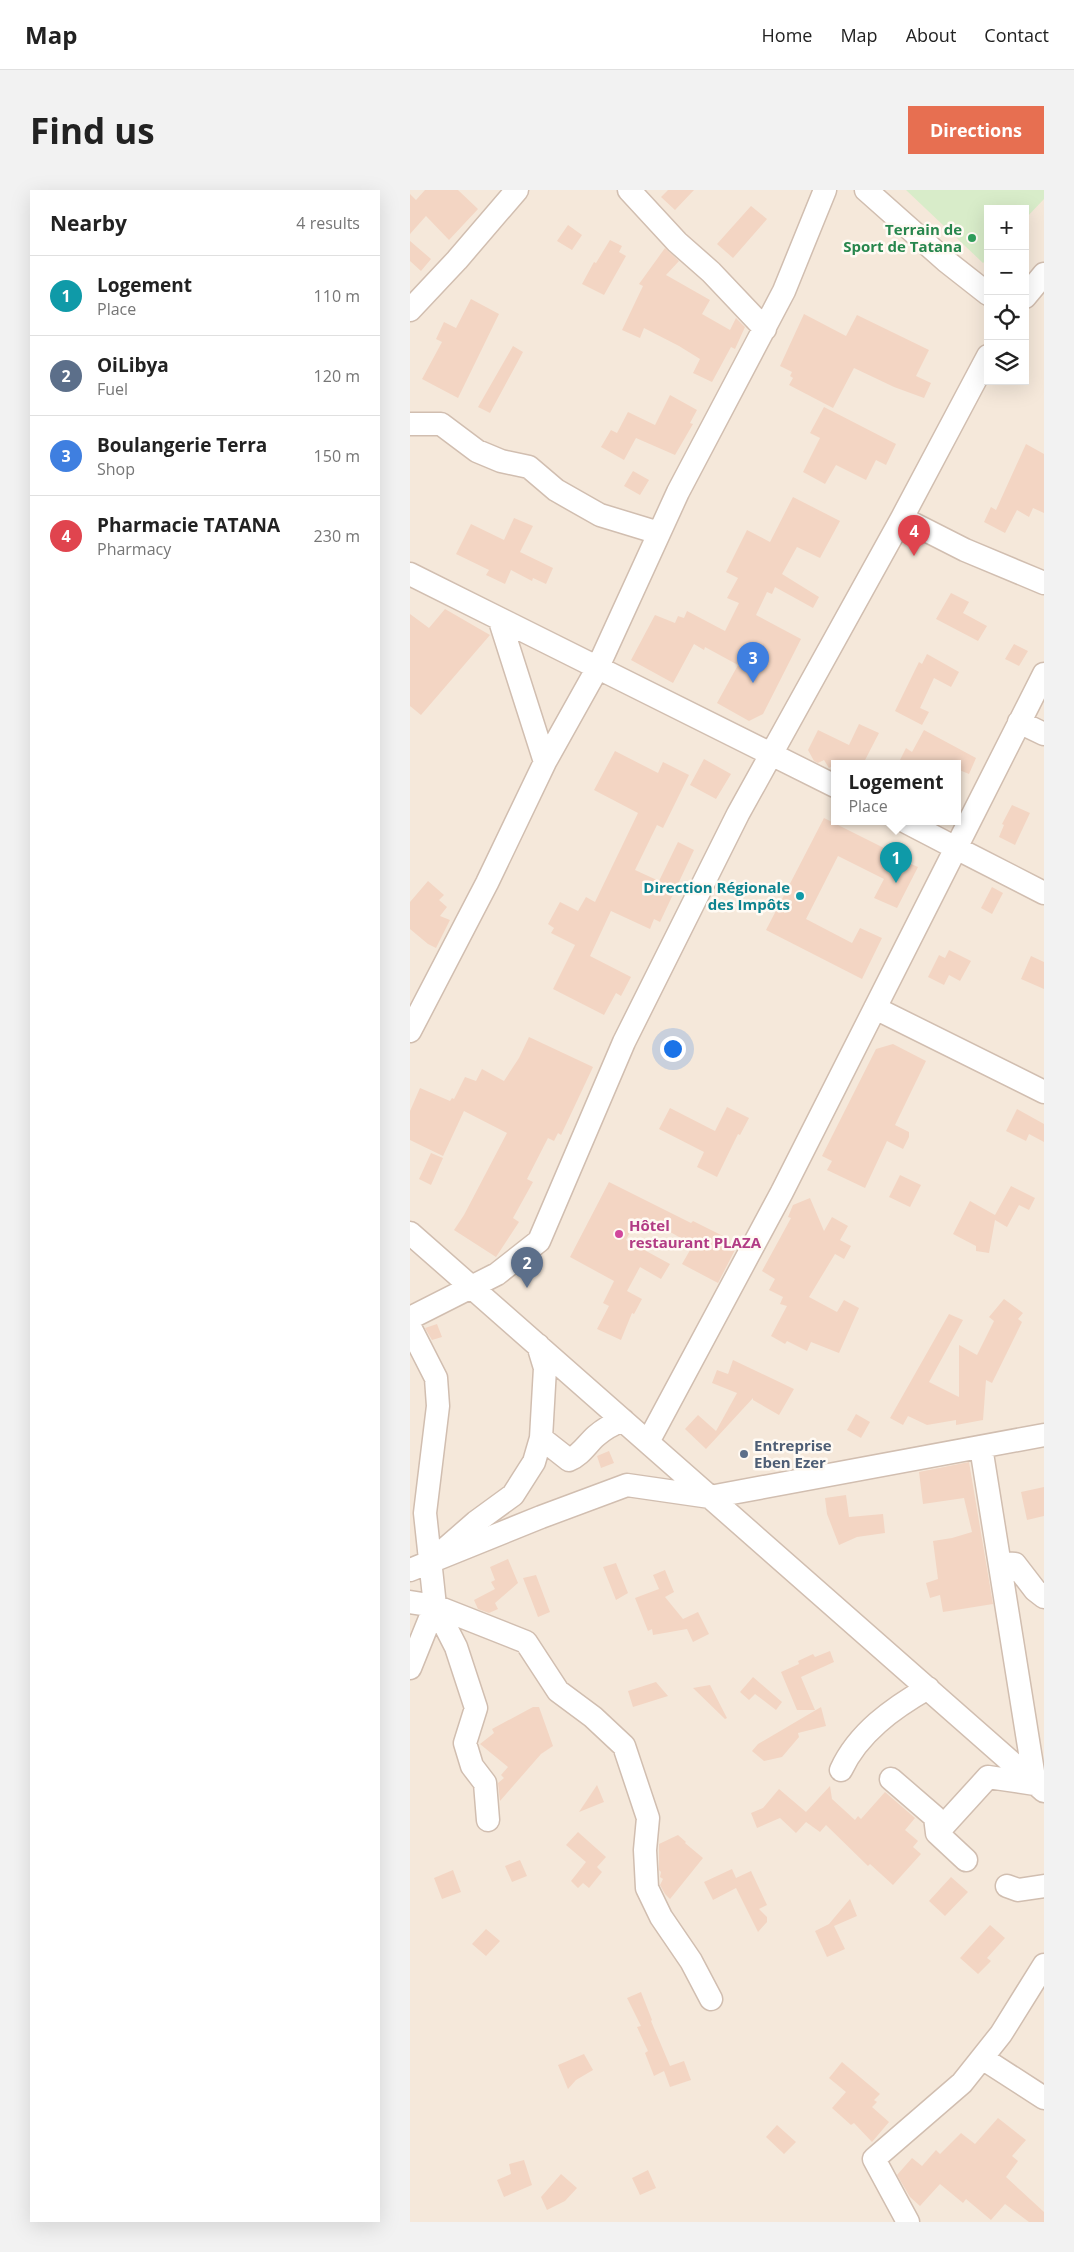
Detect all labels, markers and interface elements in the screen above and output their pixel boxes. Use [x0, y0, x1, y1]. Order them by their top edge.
text: Map [25, 18, 77, 51]
text: Home [762, 23, 812, 47]
text: Map [840, 23, 878, 47]
text: About [906, 23, 956, 47]
text: Contact [984, 23, 1049, 47]
button: Directions [908, 106, 1044, 154]
text: Find us [30, 107, 155, 154]
map controls [984, 205, 1029, 385]
button: + [984, 205, 1029, 250]
text: Nearby [50, 209, 127, 237]
text: 4 results [296, 212, 360, 234]
place label: Terrain de Sport de Tatana [843, 219, 962, 256]
marker: Terrain de Sport de Tatana [966, 232, 978, 244]
button: − [984, 250, 1029, 295]
text: Logement [97, 272, 192, 298]
text: 1 [61, 285, 71, 307]
text: 110 m [314, 285, 360, 307]
button: locate [984, 295, 1029, 340]
text: Place [97, 298, 136, 320]
button: layers [984, 340, 1029, 385]
text: OiLibya [97, 352, 169, 378]
text: 2 [61, 365, 71, 387]
text: 120 m [314, 365, 360, 387]
text: Fuel [97, 378, 128, 400]
text: Boulangerie Terra [97, 432, 267, 458]
text: 3 [61, 445, 71, 467]
text: 150 m [314, 445, 360, 467]
text: Shop [97, 458, 135, 480]
text: Pharmacie TATANA [97, 512, 280, 538]
pin: 4 [898, 515, 930, 556]
text: 4 [61, 525, 71, 547]
text: 230 m [314, 525, 360, 547]
text: Pharmacy [97, 538, 171, 560]
pin: 3 [737, 642, 769, 683]
popup [831, 760, 961, 825]
text: Logement [848, 769, 944, 795]
text: Place [848, 795, 888, 817]
pin: 1 [880, 842, 912, 883]
place label: Direction Régionale des Impôts [643, 877, 790, 914]
marker: Direction Régionale des Impôts [794, 890, 806, 902]
your location [660, 1036, 686, 1062]
place label: Hôtel restaurant PLAZA [629, 1215, 762, 1252]
marker: Hôtel restaurant PLAZA [613, 1228, 625, 1240]
pin: 2 [511, 1247, 543, 1288]
place label: Entreprise Eben Ezer [754, 1435, 832, 1472]
marker: Entreprise Eben Ezer [738, 1448, 750, 1460]

